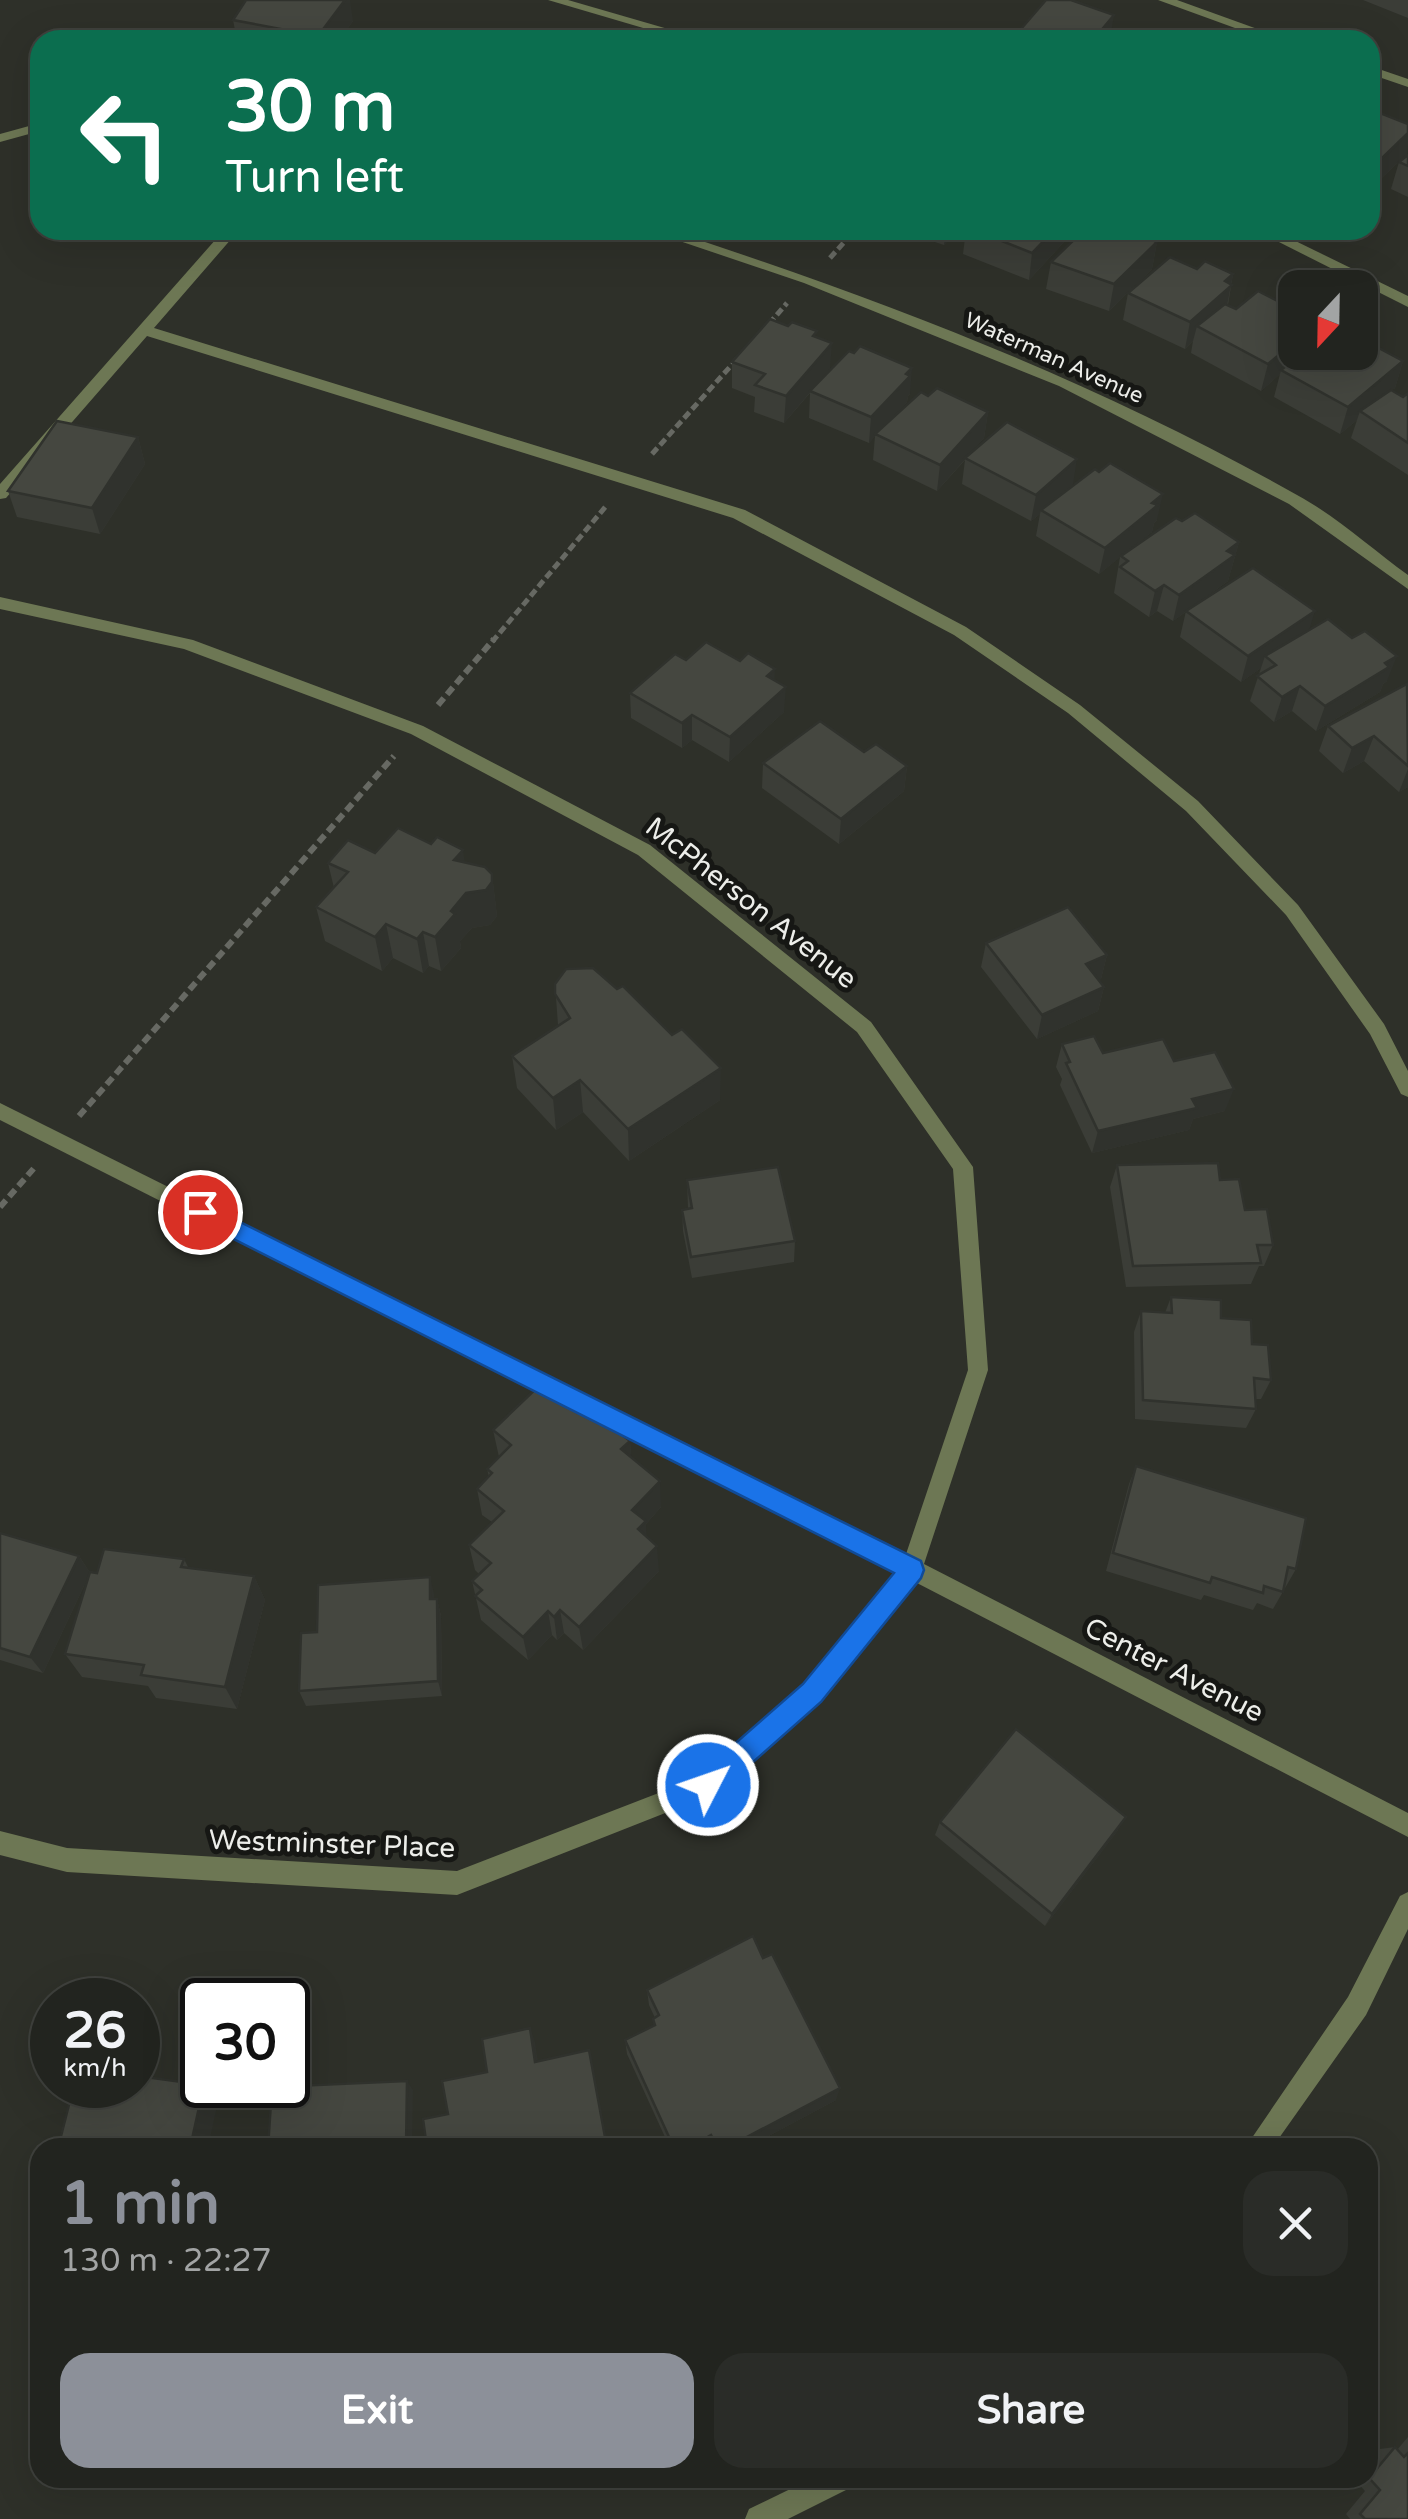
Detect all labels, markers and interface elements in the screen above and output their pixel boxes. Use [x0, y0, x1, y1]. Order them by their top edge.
text: 30 m [225, 66, 395, 150]
icon: left [60, 70, 190, 200]
text: Turn left [225, 151, 404, 205]
north arrow [1278, 270, 1378, 370]
map controls [1278, 270, 1378, 370]
street label: Waterman Avenue [961, 307, 1147, 409]
street label: McPherson Avenue [639, 810, 863, 996]
pin [158, 1170, 243, 1255]
icon: arrive [173, 1185, 228, 1240]
street label: Center Avenue [1079, 1610, 1269, 1730]
position arrow [656, 1733, 760, 1837]
street label: Westminster Place [208, 1823, 456, 1865]
speed limit sign: 30 [180, 1978, 310, 2108]
text: 26 [64, 2001, 126, 2061]
text: km/h [64, 2053, 126, 2083]
text: 1 min [60, 2168, 220, 2240]
button: close [1243, 2171, 1348, 2276]
text: 130 m · 22:27 [60, 2242, 272, 2280]
button: Exit [60, 2353, 694, 2468]
button: Share [714, 2353, 1348, 2468]

